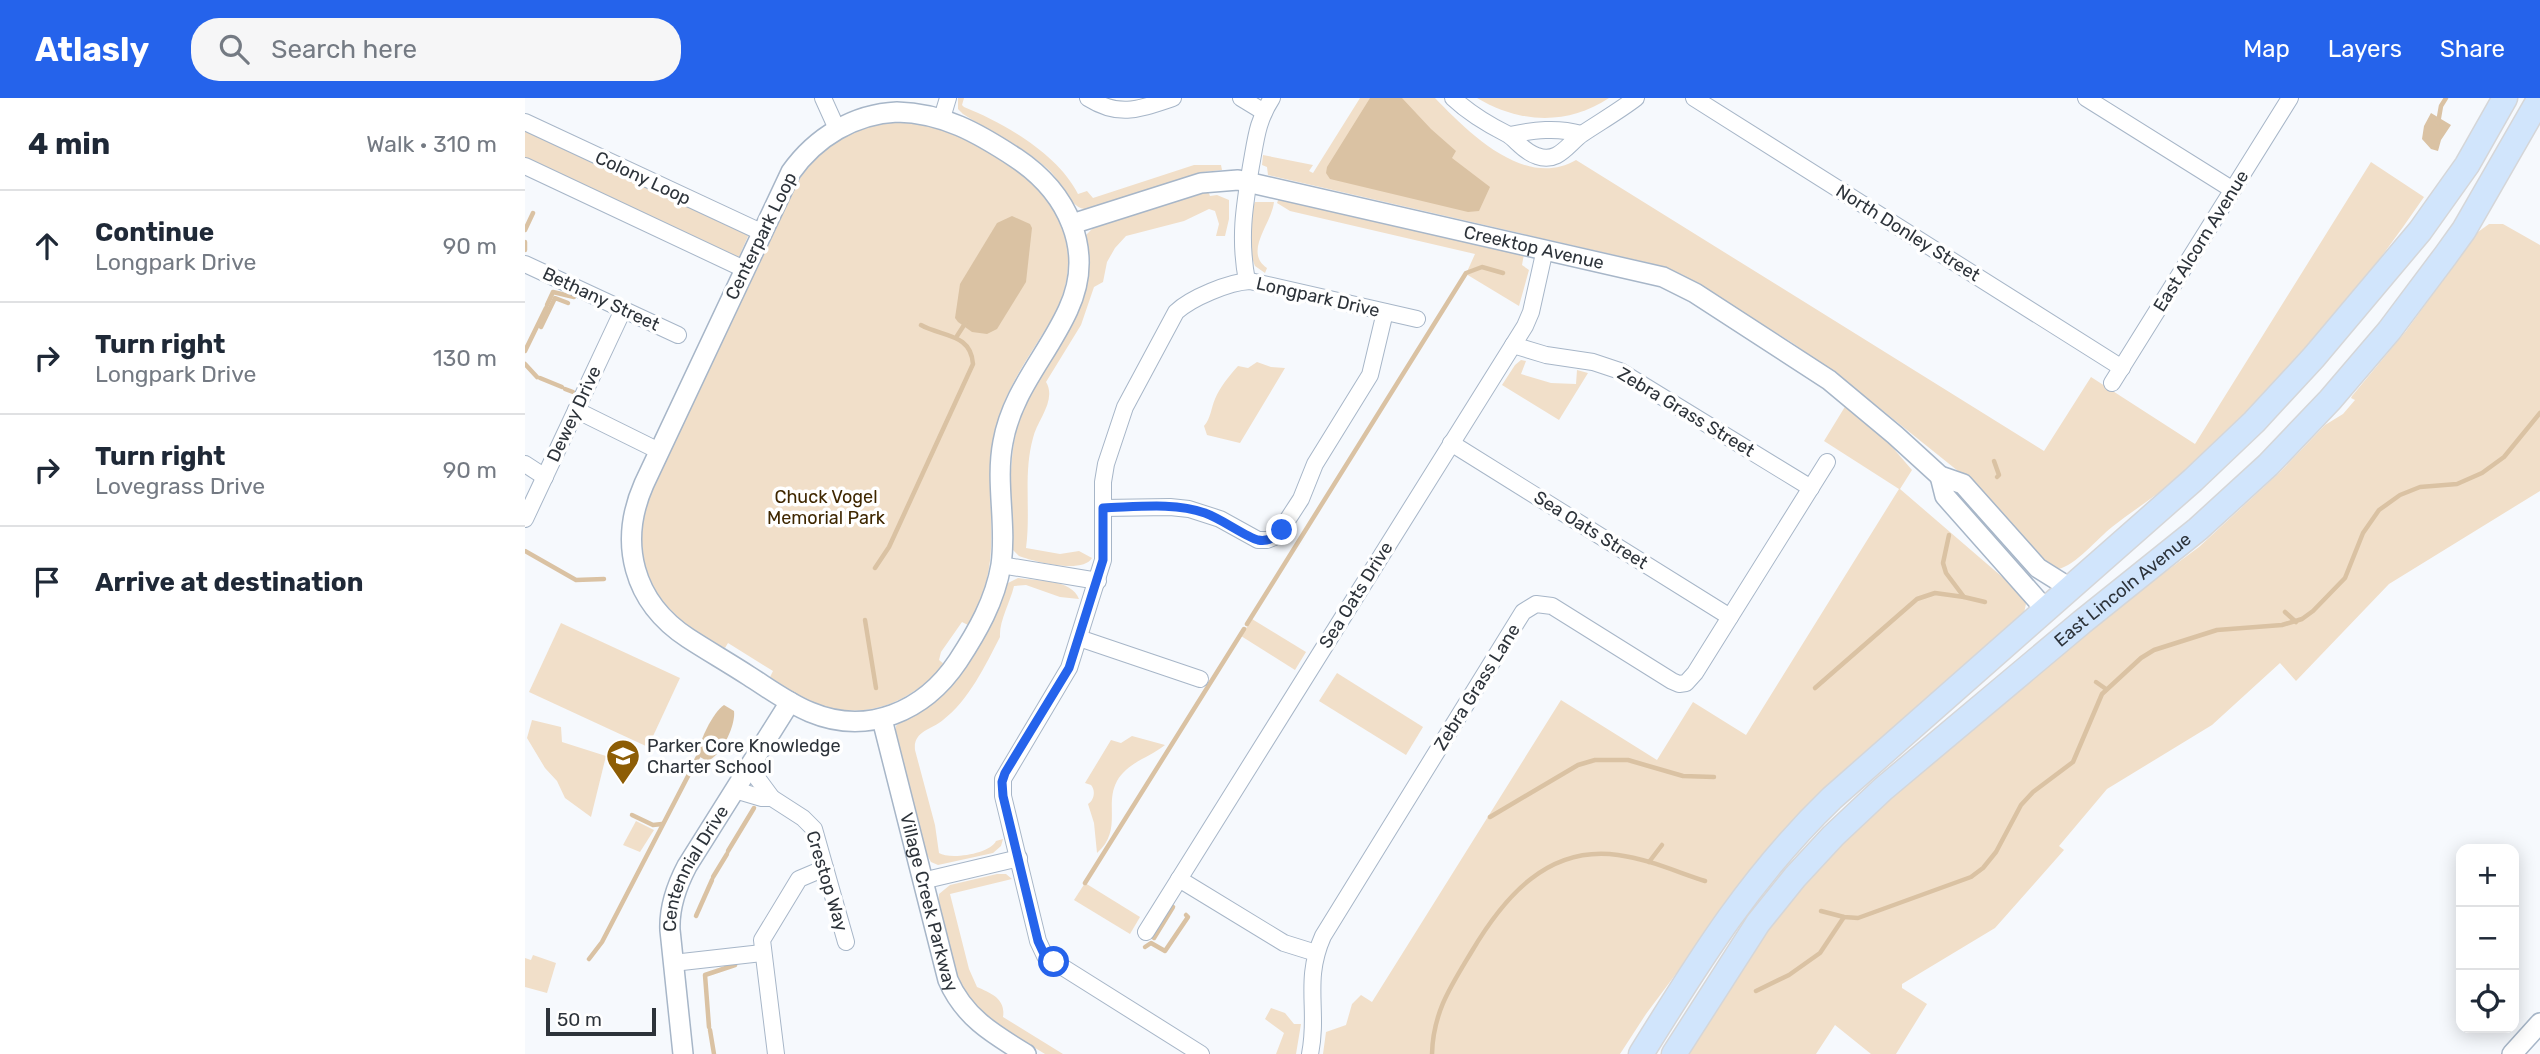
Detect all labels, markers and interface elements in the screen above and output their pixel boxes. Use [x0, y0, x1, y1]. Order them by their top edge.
search box [191, 18, 681, 81]
text: Atlasly [35, 30, 149, 69]
icon: search [215, 30, 253, 68]
text: Search here [271, 34, 417, 65]
text: Map [2243, 35, 2290, 63]
text: Layers [2328, 35, 2402, 63]
text: Share [2440, 35, 2505, 63]
text: 4 min [28, 126, 110, 162]
text: Walk · 310 m [366, 130, 497, 158]
street label: Colony Loop [592, 146, 694, 210]
street label: East Alcorn Avenue [2149, 166, 2253, 316]
street label: Centerpark Loop [721, 169, 801, 303]
street label: North Donley Street [1832, 180, 1984, 286]
text: Continue [95, 217, 214, 248]
street label: Creektop Avenue [1462, 221, 1606, 274]
icon: ahead [28, 227, 66, 265]
text: 90 m [443, 232, 497, 260]
text: Longpark Drive [95, 248, 256, 276]
street label: Bethany Street [539, 262, 663, 336]
street label: Longpark Drive [1254, 272, 1382, 322]
text: Turn right [95, 329, 225, 360]
icon: right [28, 339, 66, 377]
text: 130 m [433, 344, 497, 372]
text: Longpark Drive [95, 360, 256, 388]
street label: Zebra Grass Street [1613, 362, 1759, 462]
street label: Dewey Drive [542, 363, 606, 465]
text: Turn right [95, 441, 225, 472]
icon: right [28, 451, 66, 489]
text: 90 m [443, 456, 497, 484]
text: Lovegrass Drive [95, 472, 265, 500]
park label: Chuck Vogel Memorial Park [767, 486, 886, 529]
street label: Sea Oats Street [1530, 486, 1652, 574]
route end [1266, 514, 1297, 545]
street label: East Lincoln Avenue [2050, 528, 2196, 651]
street label: Sea Oats Drive [1314, 538, 1398, 652]
icon: arrive [28, 563, 66, 601]
text: Arrive at destination [95, 567, 363, 598]
street label: Zebra Grass Lane [1429, 620, 1525, 754]
place label: Parker Core Knowledge Charter School [647, 735, 841, 778]
school or university icon: Parker Core Knowledge Charter School [604, 737, 642, 786]
street label: Centennial Drive [659, 801, 733, 932]
street label: Village Creek Parkway [895, 810, 963, 996]
street label: Crestop Way [801, 828, 853, 934]
map controls [2456, 844, 2519, 1033]
button: + [2456, 844, 2519, 907]
button: − [2456, 907, 2519, 970]
route start [1038, 946, 1069, 977]
button: locate [2456, 970, 2519, 1033]
scale bar [546, 1005, 656, 1037]
text: 50 m [557, 1008, 602, 1031]

